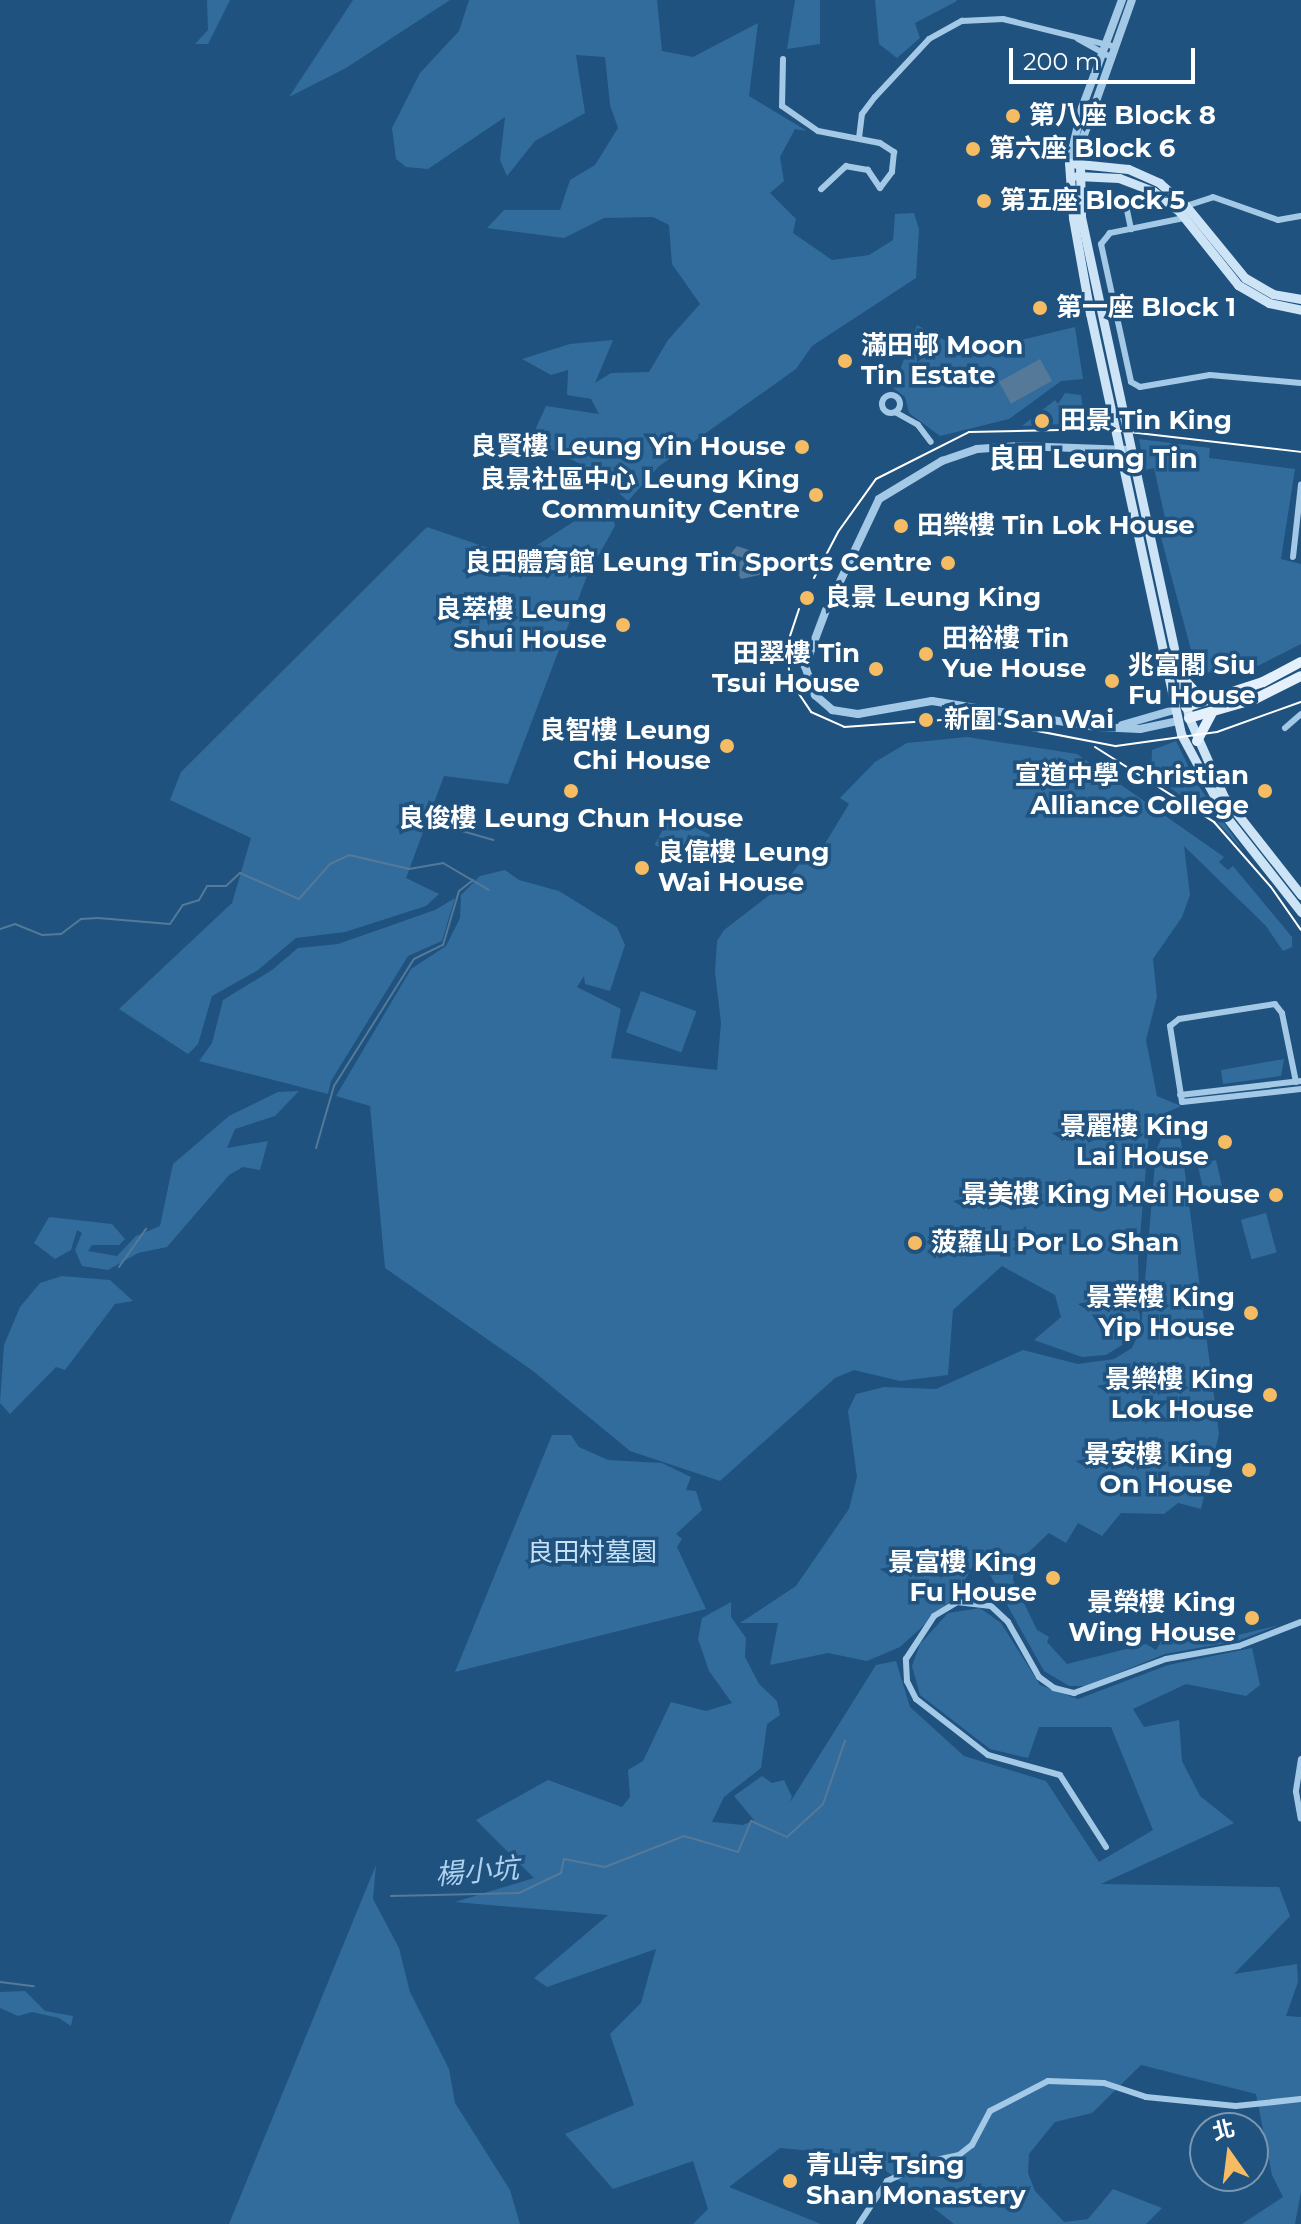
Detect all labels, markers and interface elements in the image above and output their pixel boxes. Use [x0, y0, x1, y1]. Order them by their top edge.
scale bar [1013, 32, 1199, 82]
text: 200 m [1023, 47, 1100, 76]
place label: 第八座 Block 8 [1029, 100, 1216, 132]
marker: 第八座 Block 8 [1004, 107, 1022, 125]
place label: 第六座 Block 6 [989, 133, 1175, 165]
marker: 第六座 Block 6 [964, 140, 982, 158]
place label: 第五座 Block 5 [1000, 185, 1185, 217]
marker: 第五座 Block 5 [975, 192, 993, 210]
place label: 第一座 Block 1 [1056, 292, 1236, 324]
marker: 第一座 Block 1 [1031, 299, 1049, 317]
place label: 滿田邨 Moon Tin Estate [861, 330, 1023, 392]
marker: 滿田邨 Moon Tin Estate [836, 352, 854, 370]
place label: 田景 Tin King [1060, 405, 1232, 437]
marker: 田景 Tin King [1031, 410, 1053, 432]
place label: 良賢樓 Leung Yin House [471, 431, 786, 463]
marker: 良賢樓 Leung Yin House [793, 438, 811, 456]
district label: 良田 Leung Tin [988, 441, 1198, 475]
place label: 良景社區中心 Leung King Community Centre [480, 464, 800, 526]
marker: 良景社區中心 Leung King Community Centre [807, 486, 825, 504]
place label: 田樂樓 Tin Lok House [917, 510, 1195, 542]
marker: 田樂樓 Tin Lok House [892, 517, 910, 535]
place label: 良田體育館 Leung Tin Sports Centre [465, 547, 932, 579]
marker: 良田體育館 Leung Tin Sports Centre [939, 554, 957, 572]
place label: 良景 Leung King [825, 582, 1041, 614]
marker: 良景 Leung King [796, 587, 818, 609]
place label: 良萃樓 Leung Shui House [435, 594, 607, 656]
marker: 良萃樓 Leung Shui House [614, 616, 632, 634]
place label: 田裕樓 Tin Yue House [942, 623, 1086, 684]
place label: 田翠樓 Tin Tsui House [712, 638, 860, 700]
marker: 田裕樓 Tin Yue House [917, 645, 935, 663]
place label: 兆富閣 Siu Fu House [1128, 650, 1256, 712]
marker: 田翠樓 Tin Tsui House [867, 660, 885, 678]
marker: 兆富閣 Siu Fu House [1103, 672, 1121, 690]
place label: 新圍 San Wai [944, 704, 1114, 736]
marker: 新圍 San Wai [915, 709, 937, 731]
place label: 良智樓 Leung Chi House [539, 715, 711, 776]
marker: 良智樓 Leung Chi House [718, 737, 736, 755]
place label: 宣道中學 Christian Alliance College [1015, 760, 1249, 822]
marker: 良俊樓 Leung Chun House [562, 782, 580, 800]
marker: 宣道中學 Christian Alliance College [1256, 782, 1274, 800]
place label: 良俊樓 Leung Chun House [399, 803, 743, 835]
place label: 良偉樓 Leung Wai House [658, 837, 830, 898]
marker: 良偉樓 Leung Wai House [633, 859, 651, 877]
place label: 景麗樓 King Lai House [1060, 1111, 1209, 1172]
marker: 景麗樓 King Lai House [1216, 1133, 1234, 1151]
place label: 景美樓 King Mei House [961, 1179, 1260, 1211]
marker: 景美樓 King Mei House [1267, 1186, 1285, 1204]
place label: 菠蘿山 Por Lo Shan [931, 1227, 1179, 1259]
marker: 菠蘿山 Por Lo Shan [906, 1234, 924, 1252]
place label: 景業樓 King Yip House [1086, 1282, 1235, 1344]
marker: 景業樓 King Yip House [1242, 1304, 1260, 1322]
place label: 景樂樓 King Lok House [1105, 1364, 1254, 1426]
marker: 景樂樓 King Lok House [1261, 1386, 1279, 1404]
place label: 景安樓 King On House [1084, 1439, 1233, 1500]
marker: 景安樓 King On House [1240, 1461, 1258, 1479]
park label: 良田村墓園 [527, 1537, 657, 1569]
place label: 景富樓 King Fu House [888, 1547, 1037, 1608]
marker: 景富樓 King Fu House [1044, 1569, 1062, 1587]
place label: 景榮樓 King Wing House [1068, 1587, 1236, 1648]
marker: 景榮樓 King Wing House [1243, 1609, 1261, 1627]
water label: 楊小坑 [434, 1851, 520, 1891]
north arrow [1189, 2112, 1269, 2192]
text: 北 [1210, 2114, 1237, 2146]
place label: 青山寺 Tsing Shan Monastery [806, 2150, 1026, 2212]
marker: 青山寺 Tsing Shan Monastery [781, 2172, 799, 2190]

